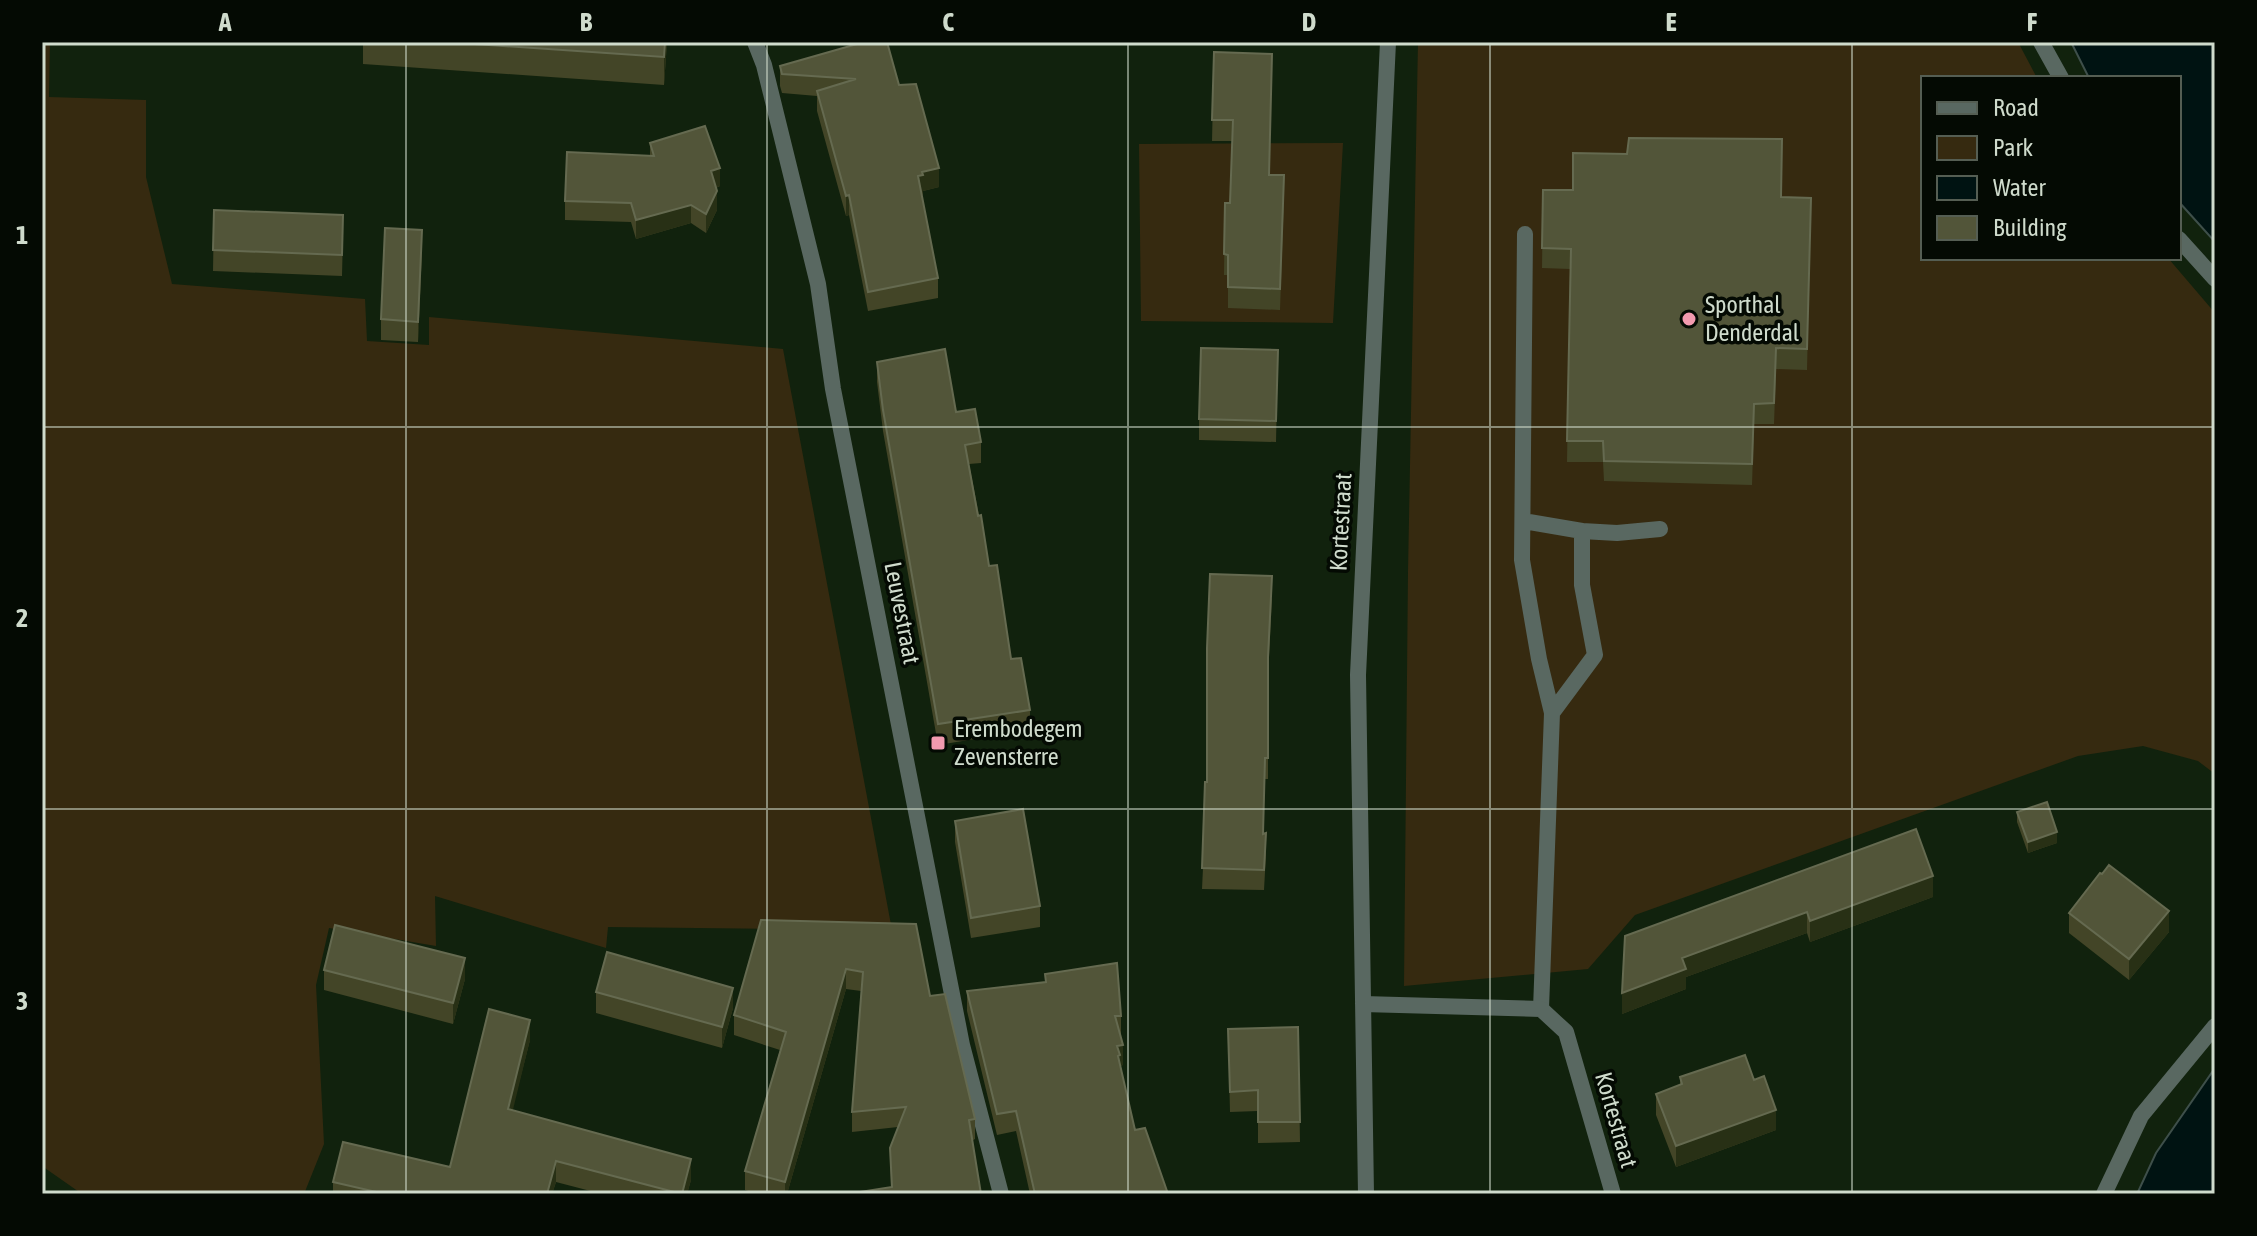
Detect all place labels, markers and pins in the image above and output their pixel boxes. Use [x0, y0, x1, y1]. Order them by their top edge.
place label: Sporthal Denderdal [1705, 291, 1800, 346]
marker: Sporthal Denderdal [1680, 310, 1698, 328]
place label: Erembodegem Zevensterre [954, 715, 1082, 770]
marker: Erembodegem Zevensterre [929, 734, 947, 752]

